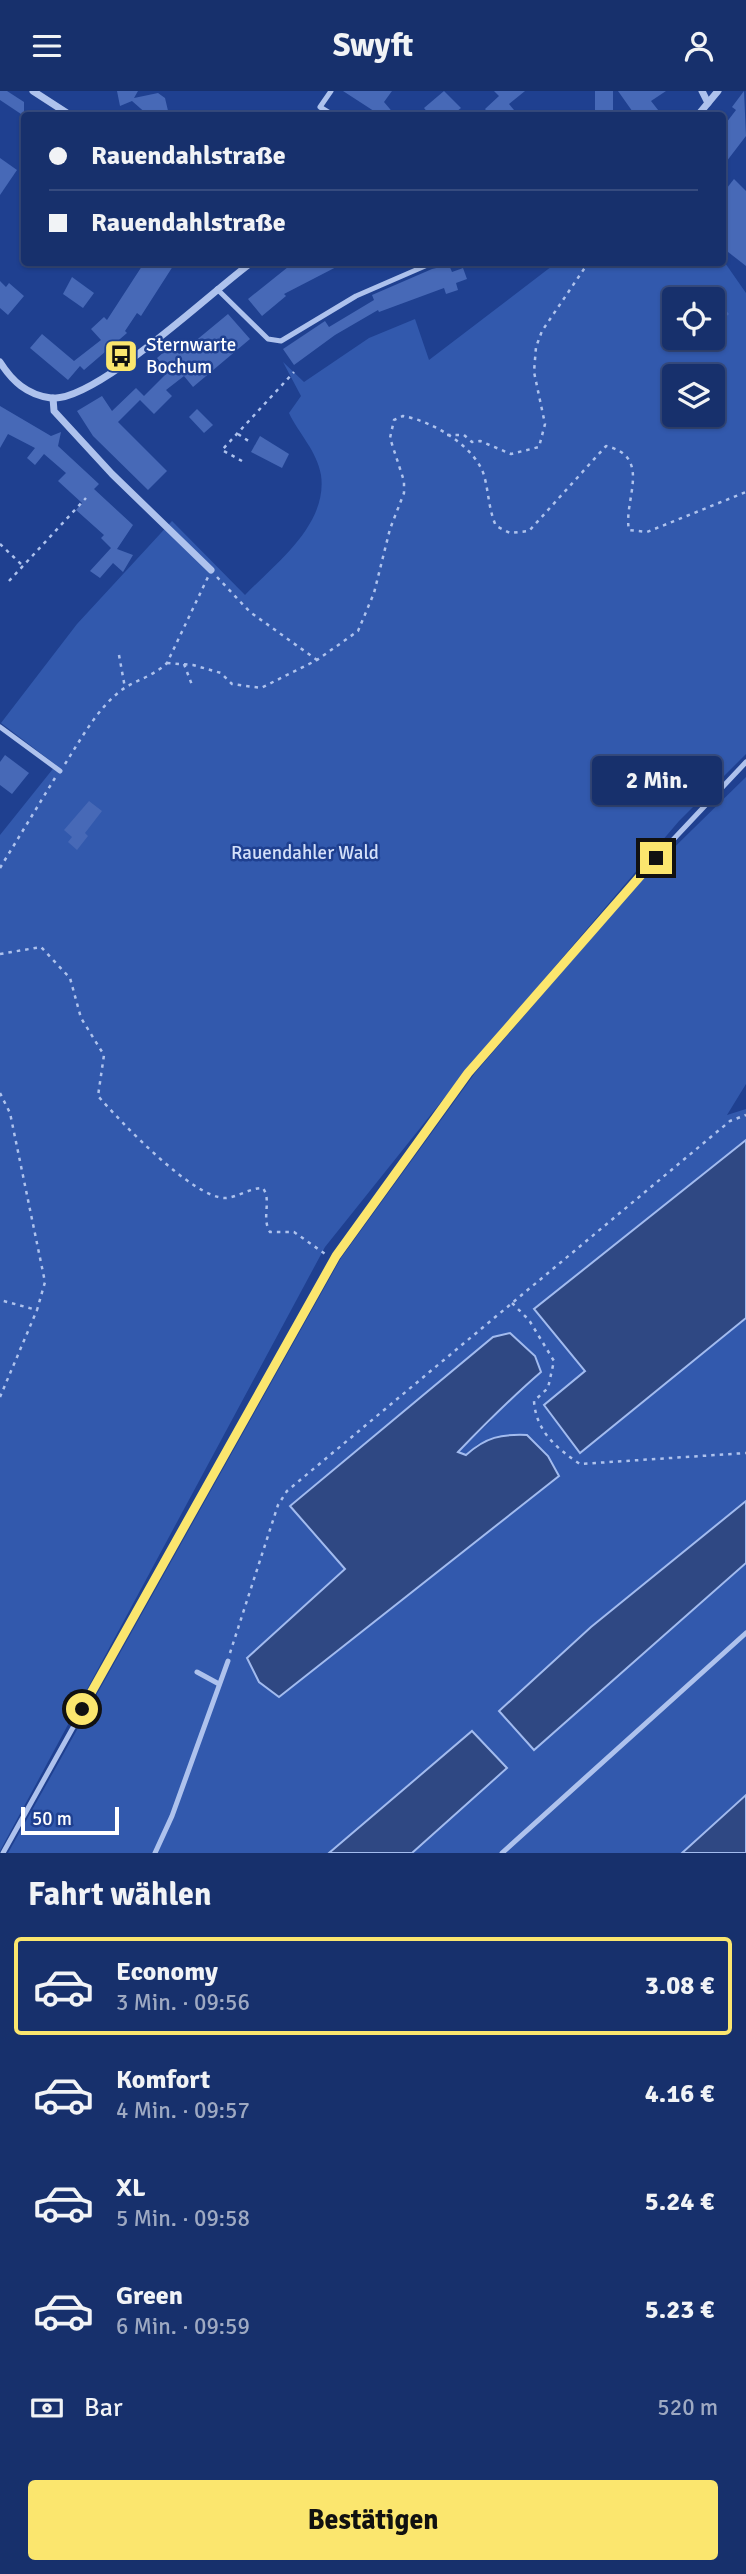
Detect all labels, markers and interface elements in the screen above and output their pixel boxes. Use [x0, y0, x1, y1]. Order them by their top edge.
text: Swyft [333, 26, 413, 65]
icon: menu [28, 27, 66, 65]
icon: person [680, 27, 718, 65]
text: Rauendahlstraße [91, 140, 286, 172]
text: Rauendahlstraße [91, 207, 286, 239]
map controls [662, 287, 725, 427]
button: locate [662, 287, 725, 350]
place label: Sternwarte Bochum [146, 333, 236, 379]
bus stop icon: Sternwarte Bochum [102, 337, 140, 375]
button: layers [662, 364, 725, 427]
callout: 2 Min. [591, 757, 721, 805]
text: 2 Min. [626, 766, 688, 795]
park label: Rauendahler Wald [231, 841, 379, 865]
route end [640, 842, 672, 874]
route start [66, 1693, 98, 1725]
scale bar [21, 1804, 119, 1836]
text: 50 m [32, 1807, 72, 1831]
text: Fahrt wählen [28, 1875, 212, 1914]
icon: car [32, 1955, 95, 2018]
text: Economy [116, 1956, 218, 1988]
text: 3.08 € [645, 1970, 714, 2002]
text: 3 Min. · 09:56 [116, 1988, 250, 2017]
icon: car [32, 2063, 95, 2126]
text: Komfort [116, 2064, 210, 2096]
text: 4.16 € [645, 2078, 714, 2110]
text: 4 Min. · 09:57 [116, 2096, 250, 2125]
icon: car [32, 2171, 95, 2234]
text: XL [116, 2172, 146, 2204]
text: 5.24 € [645, 2186, 714, 2218]
text: 5 Min. · 09:58 [116, 2204, 250, 2233]
icon: car [32, 2279, 95, 2342]
text: Green [116, 2280, 183, 2312]
text: 5.23 € [645, 2294, 714, 2326]
text: 6 Min. · 09:59 [116, 2312, 250, 2341]
icon: cash [28, 2389, 66, 2427]
text: Bar [84, 2392, 122, 2424]
text: 520 m [657, 2393, 718, 2422]
button: Bestätigen [28, 2480, 718, 2560]

